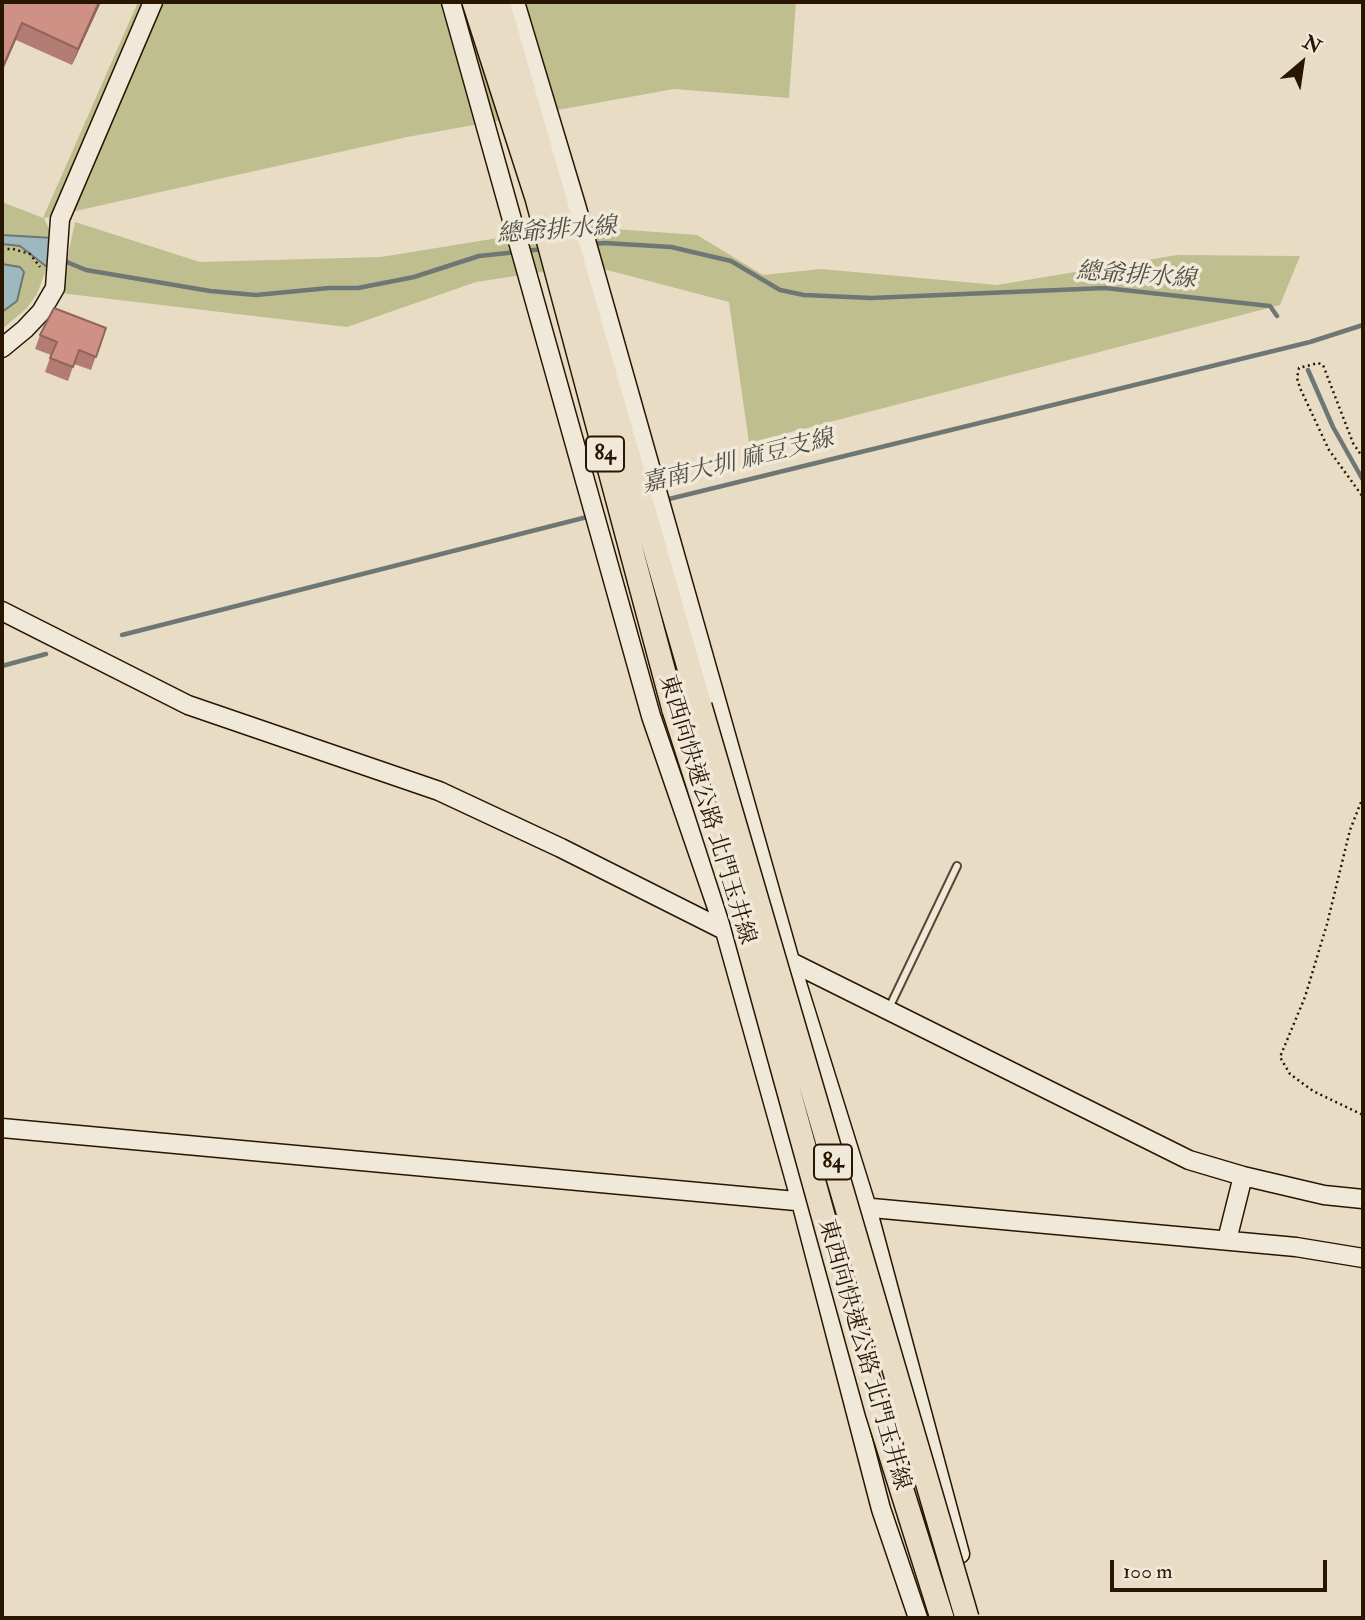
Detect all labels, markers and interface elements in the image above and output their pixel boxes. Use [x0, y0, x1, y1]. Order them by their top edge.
north arrow [1267, 28, 1337, 98]
text: N [1299, 30, 1325, 59]
water label: 總爺排水線 [496, 213, 618, 251]
water label: 總爺排水線 [1075, 258, 1197, 296]
water label: 嘉南大圳 麻豆支線 [639, 425, 837, 501]
road number: 84 [586, 436, 624, 472]
street label: 東西向快速公路 北門玉井線 [652, 672, 760, 948]
road number: 84 [814, 1144, 852, 1180]
street label: 東西向快速公路 北門玉井線 [811, 1216, 915, 1494]
scale bar [1113, 1546, 1330, 1590]
text: 100 m [1123, 1558, 1173, 1585]

